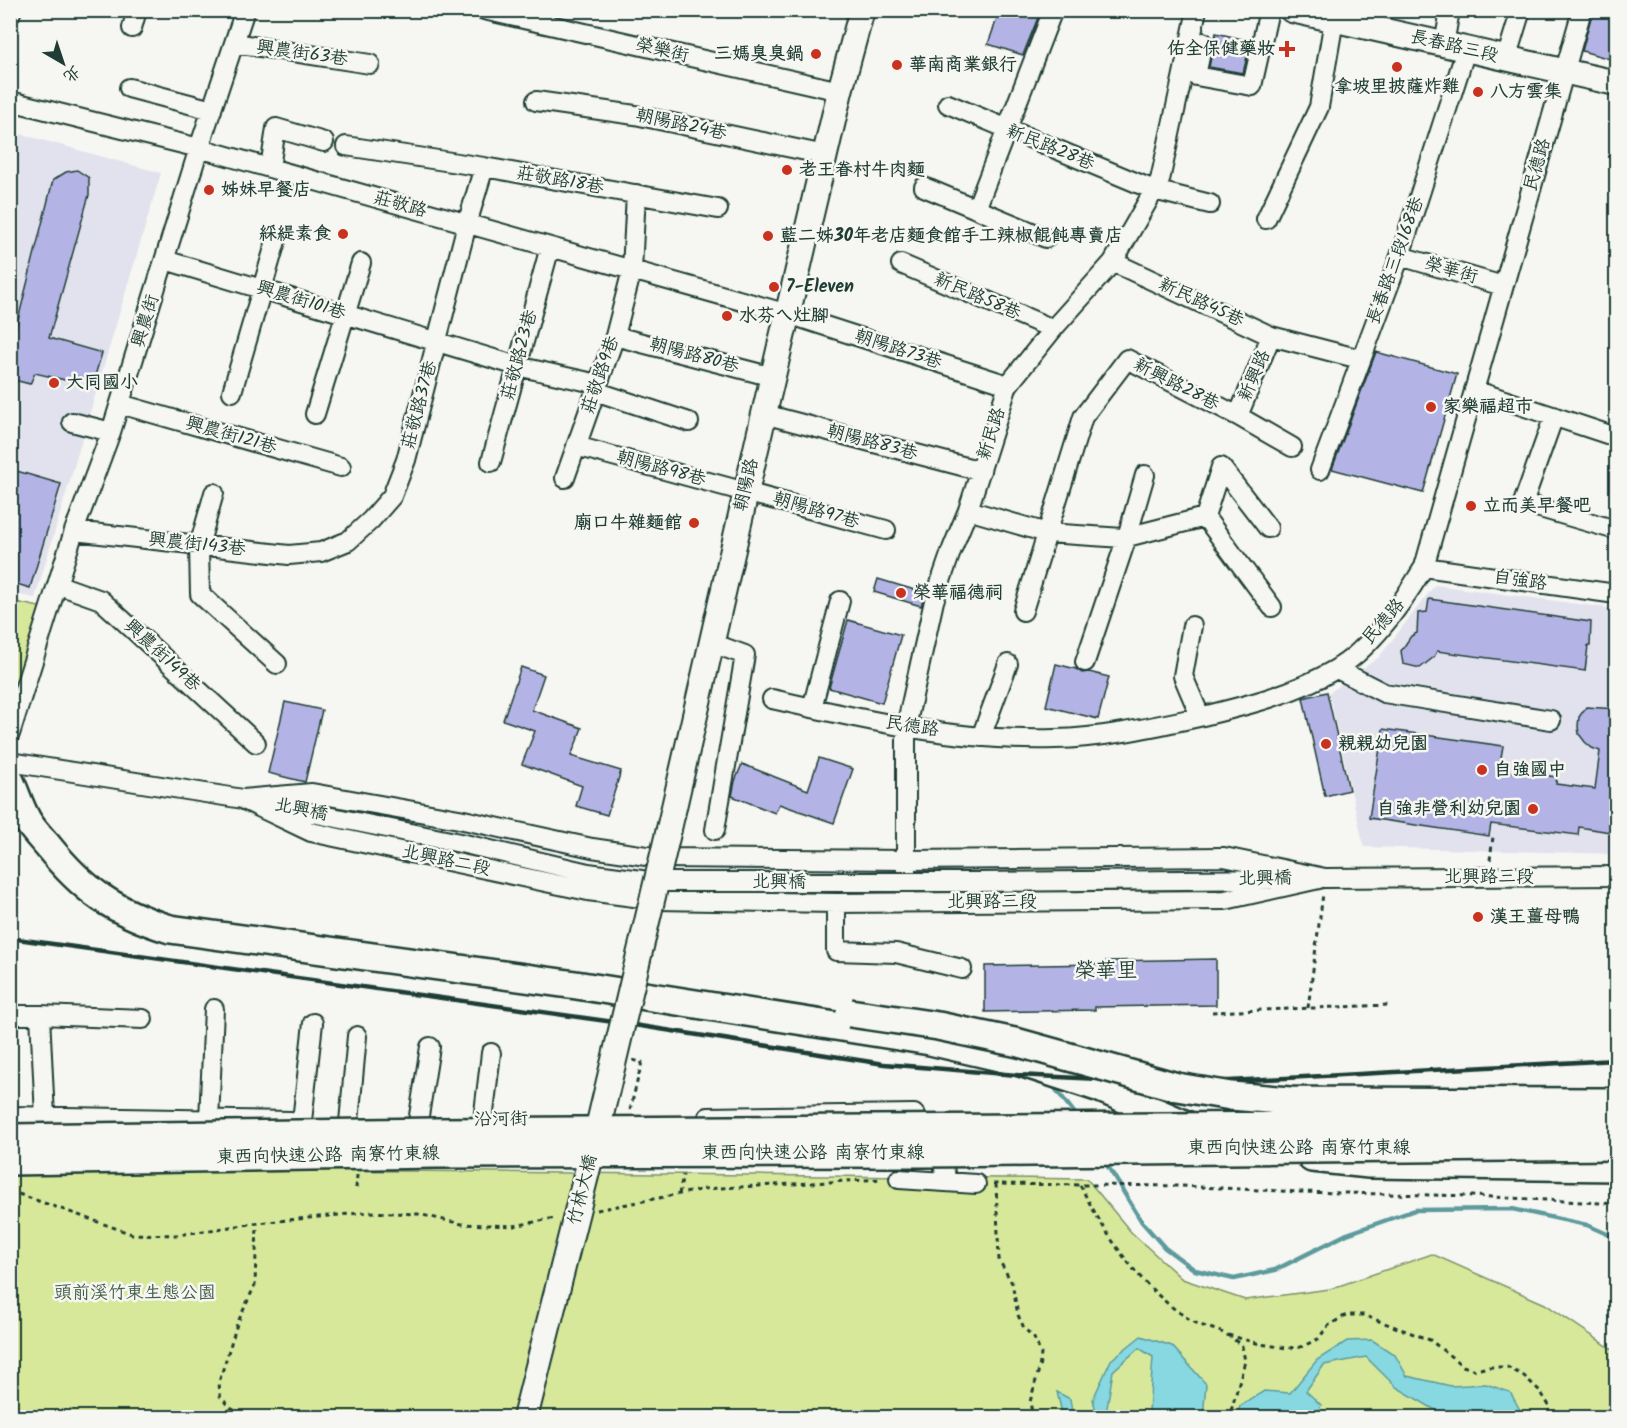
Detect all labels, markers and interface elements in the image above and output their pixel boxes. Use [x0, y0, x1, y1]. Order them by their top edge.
street label: 長春路三段 [1407, 23, 1501, 71]
street label: 榮樂街 [632, 31, 692, 71]
north arrow [33, 33, 93, 93]
street label: 興農街63巷 [254, 33, 350, 75]
place label: 佑全保健藥妝 [1167, 35, 1275, 64]
place label: 三媽臭臭鍋 [714, 40, 804, 69]
marker: 佑全保健藥妝 [1280, 42, 1294, 56]
marker: 三媽臭臭鍋 [809, 47, 823, 61]
place label: 華南商業銀行 [909, 51, 1017, 80]
marker: 華南商業銀行 [890, 58, 904, 72]
text: 北 [57, 59, 86, 88]
marker: 拿坡里披薩炸雞 [1390, 60, 1404, 74]
place label: 拿坡里披薩炸雞 [1334, 73, 1460, 102]
place label: 八方雲集 [1490, 78, 1562, 107]
marker: 八方雲集 [1471, 85, 1485, 99]
street label: 朝陽路24巷 [633, 101, 729, 149]
street label: 新民路28巷 [1001, 117, 1099, 179]
street label: 民德路 [1517, 135, 1559, 195]
place label: 老王眷村牛肉麵 [799, 156, 925, 185]
street label: 莊敬路18巷 [514, 159, 606, 203]
marker: 老王眷村牛肉麵 [780, 163, 794, 177]
place label: 姊妹早餐店 [221, 176, 311, 205]
marker: 姊妹早餐店 [202, 183, 216, 197]
street label: 莊敬路 [370, 184, 430, 226]
street label: 長春路三段168巷 [1359, 193, 1433, 329]
place label: 綵緹素食 [259, 220, 331, 249]
place label: 藍二姊30年老店麵食館手工辣椒餛飩專賣店 [780, 222, 1123, 251]
marker: 綵緹素食 [336, 227, 350, 241]
marker: 藍二姊30年老店麵食館手工辣椒餛飩專賣店 [761, 229, 775, 243]
street label: 榮華街 [1421, 250, 1481, 292]
street label: 新民路58巷 [929, 266, 1025, 328]
street label: 新民路45巷 [1153, 271, 1249, 335]
place label: 7-Eleven [786, 273, 854, 302]
street label: 興農街101巷 [253, 274, 349, 328]
marker: 7-Eleven [767, 280, 781, 294]
street label: 興農街 [124, 291, 168, 351]
place label: 水芬ㄟ灶腳 [739, 302, 829, 331]
street label: 莊敬路23巷 [494, 306, 546, 404]
marker: 水芬ㄟ灶腳 [720, 309, 734, 323]
street label: 朝陽路73巷 [850, 322, 946, 378]
street label: 朝陽路80巷 [646, 330, 742, 382]
street label: 莊敬路9巷 [574, 332, 628, 418]
street label: 新興路 [1231, 345, 1279, 407]
street label: 新興路28巷 [1128, 351, 1224, 419]
street label: 莊敬路37巷 [394, 358, 446, 452]
place label: 大同國小 [66, 369, 138, 398]
marker: 大同國小 [47, 376, 61, 390]
place label: 家樂福超市 [1443, 393, 1533, 422]
marker: 家樂福超市 [1424, 400, 1438, 414]
street label: 新民路 [970, 404, 1014, 464]
street label: 興農街121巷 [182, 409, 280, 463]
street label: 朝陽路83巷 [823, 417, 921, 469]
street label: 朝陽路98巷 [613, 443, 709, 495]
street label: 朝陽路 [727, 455, 767, 515]
street label: 朝陽路97巷 [769, 485, 863, 537]
place label: 立而美早餐吧 [1483, 492, 1591, 521]
marker: 立而美早餐吧 [1464, 499, 1478, 513]
place label: 廟口牛雜麵館 [574, 509, 682, 538]
marker: 廟口牛雜麵館 [687, 516, 701, 530]
street label: 興農街143巷 [147, 525, 247, 565]
street label: 自強路 [1491, 563, 1549, 599]
place label: 榮華福德祠 [913, 579, 1003, 608]
marker: 榮華福德祠 [894, 586, 908, 600]
street label: 民德路 [1355, 592, 1413, 652]
street label: 興農街149巷 [117, 613, 207, 699]
street label: 民德路 [883, 708, 941, 746]
place label: 親親幼兒園 [1338, 730, 1428, 759]
marker: 親親幼兒園 [1319, 737, 1333, 751]
place label: 自強國中 [1494, 756, 1566, 785]
marker: 自強國中 [1475, 763, 1489, 777]
street label: 北興橋 [272, 791, 330, 829]
place label: 自強非營利幼兒園 [1377, 795, 1521, 824]
marker: 自強非營利幼兒園 [1526, 802, 1540, 816]
street label: 北興路二段 [399, 837, 493, 885]
street label: 北興路三段 [1444, 863, 1534, 892]
street label: 北興橋 [1238, 864, 1292, 894]
street label: 北興橋 [752, 868, 806, 897]
street label: 北興路三段 [947, 888, 1037, 917]
place label: 漢王薑母鴨 [1490, 903, 1580, 932]
marker: 漢王薑母鴨 [1471, 910, 1485, 924]
district label: 榮華里 [1075, 955, 1138, 988]
street label: 沿河街 [474, 1105, 528, 1135]
street label: 東西向快速公路 南寮竹東線 [1187, 1134, 1411, 1163]
street label: 東西向快速公路 南寮竹東線 [701, 1139, 925, 1168]
street label: 東西向快速公路 南寮竹東線 [216, 1140, 440, 1172]
street label: 竹林大橋 [560, 1152, 606, 1228]
park label: 頭前溪竹東生態公園 [54, 1279, 216, 1308]

